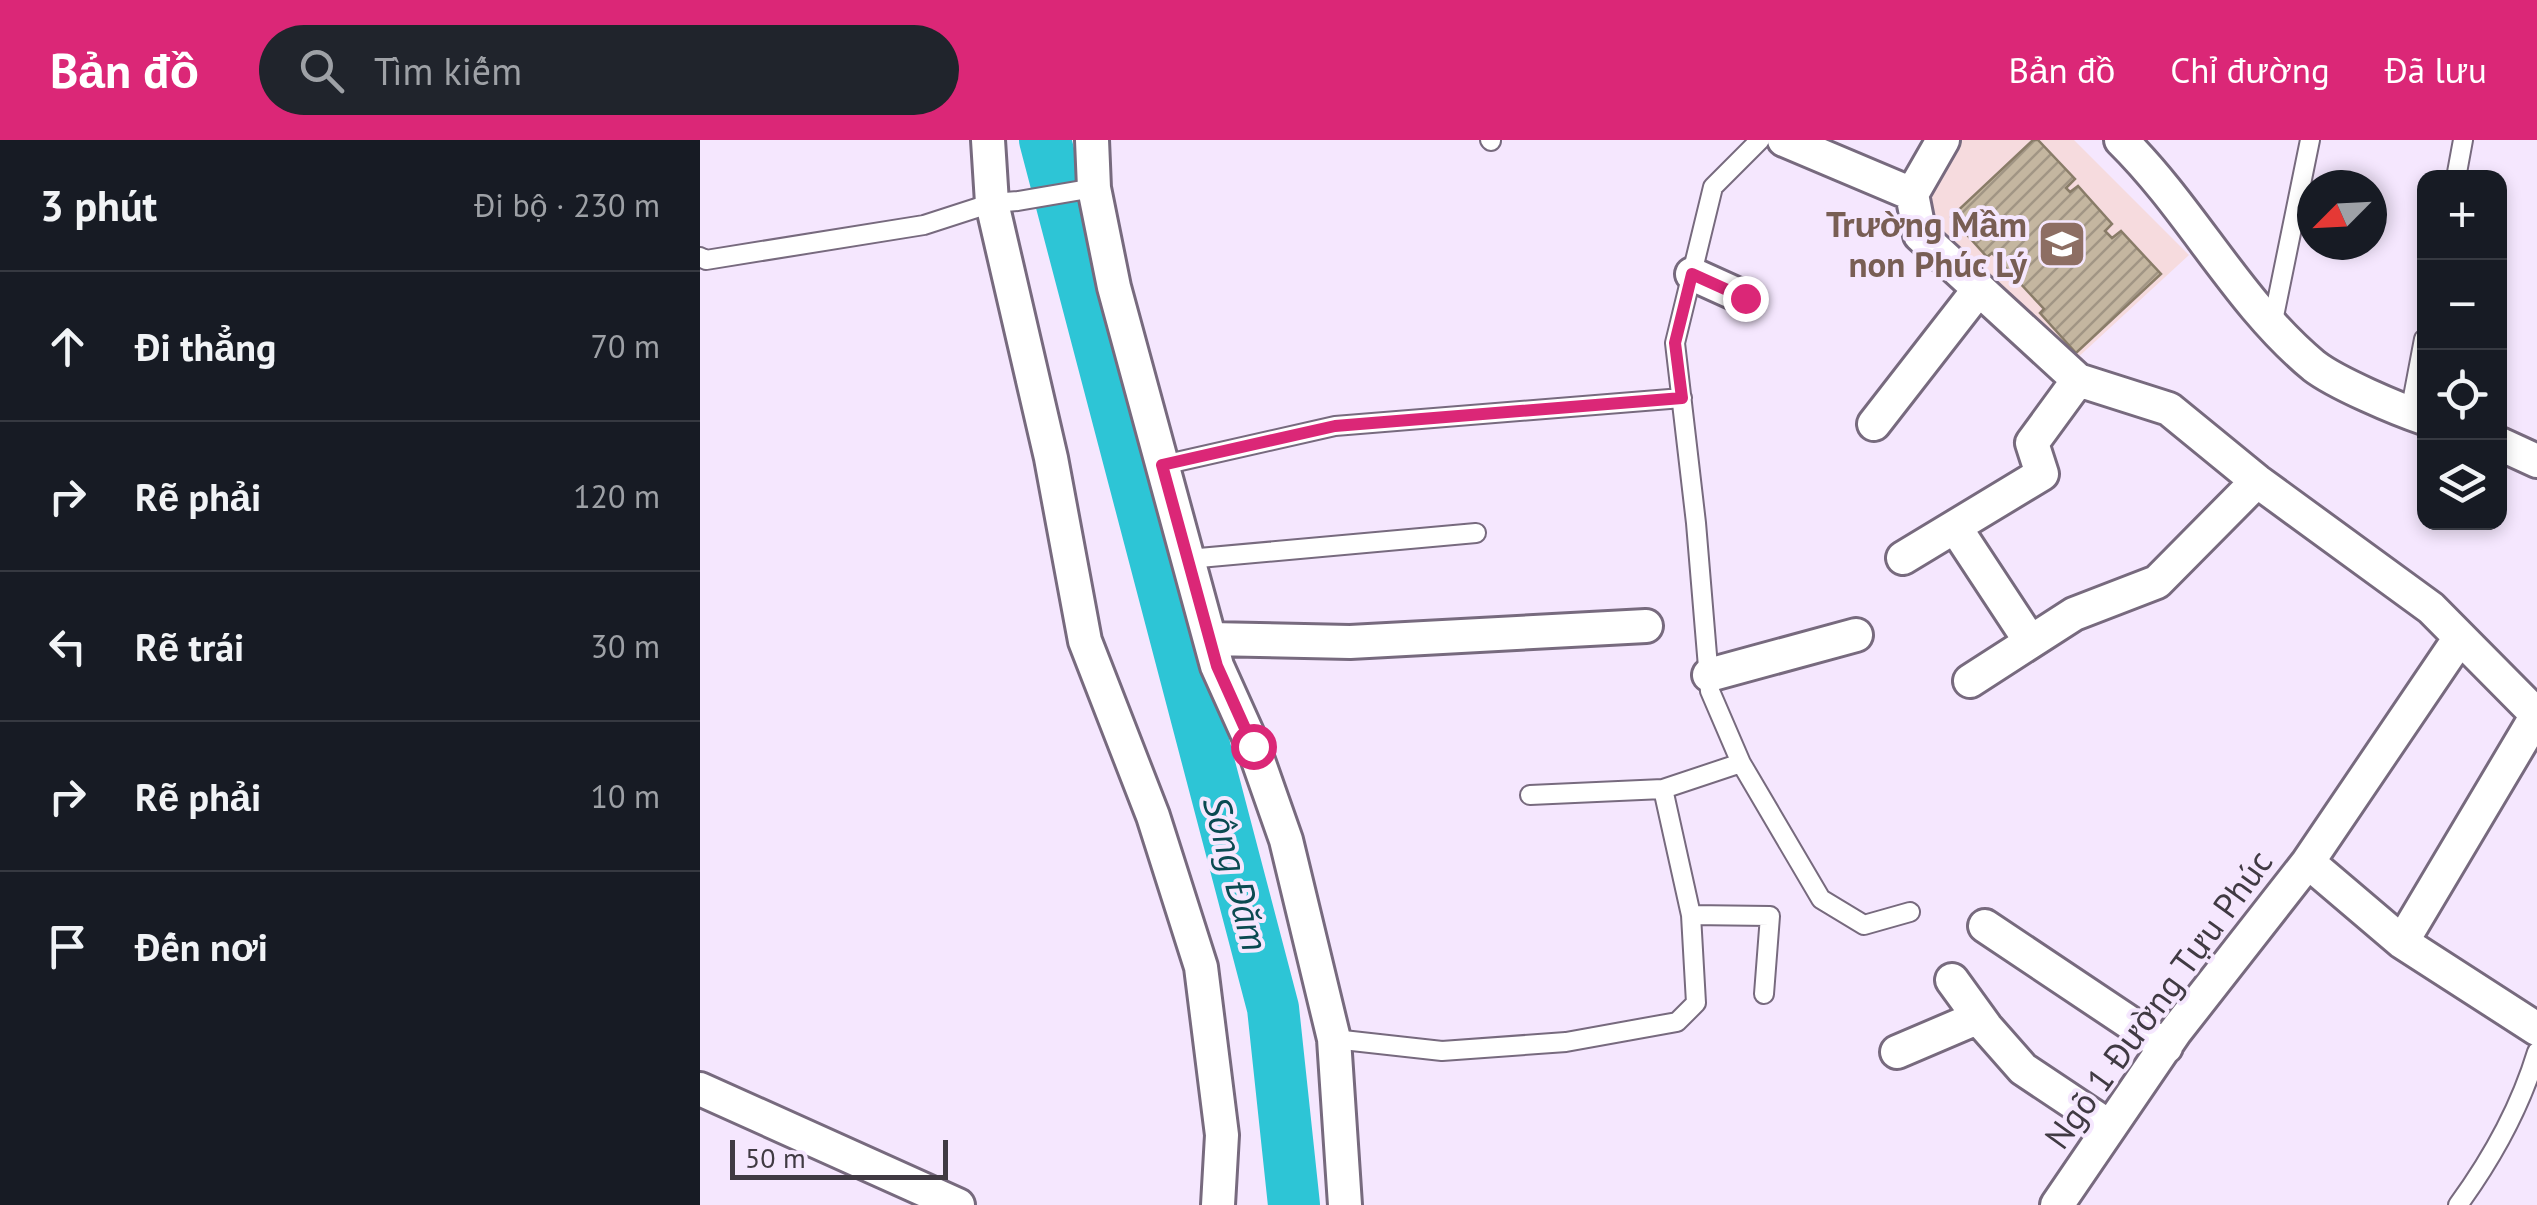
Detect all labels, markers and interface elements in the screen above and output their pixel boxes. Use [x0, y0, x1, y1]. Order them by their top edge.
search box [259, 25, 959, 115]
text: Bản đồ [50, 39, 199, 101]
icon: search [294, 43, 349, 98]
text: Tìm kiếm [374, 46, 522, 95]
text: Bản đồ [2008, 47, 2115, 93]
text: Chỉ đường [2170, 47, 2330, 93]
text: Đã lưu [2385, 47, 2487, 93]
north arrow [2297, 170, 2387, 260]
map controls [2417, 170, 2507, 530]
button: + [2417, 170, 2507, 260]
text: 3 phút [40, 178, 157, 233]
text: Đi bộ · 230 m [474, 184, 660, 226]
place label: Trường Mầm non Phúc Lý [1826, 201, 2028, 287]
school or university icon: Trường Mầm non Phúc Lý [2036, 218, 2088, 270]
button: − [2417, 260, 2507, 350]
route end [1723, 276, 1769, 322]
icon: ahead [40, 319, 95, 374]
text: Đi thẳng [135, 322, 276, 371]
text: 70 m [591, 325, 660, 367]
button: locate [2417, 350, 2507, 440]
button: layers [2417, 440, 2507, 530]
icon: right [40, 469, 95, 524]
text: Rẽ phải [135, 472, 261, 521]
text: 120 m [573, 475, 660, 517]
icon: left [40, 619, 95, 674]
text: Rẽ trái [135, 622, 244, 671]
text: 30 m [591, 625, 660, 667]
route start [1231, 724, 1277, 770]
icon: right [40, 769, 95, 824]
text: Rẽ phải [135, 772, 261, 821]
text: 10 m [591, 775, 660, 817]
water label: Sông Đăm [1193, 790, 1281, 956]
street label: Ngõ 1 Đường Tựu Phúc [2034, 840, 2282, 1158]
icon: arrive [40, 919, 95, 974]
text: Đến nơi [135, 922, 268, 971]
scale bar [730, 1135, 948, 1180]
text: 50 m [745, 1139, 806, 1176]

